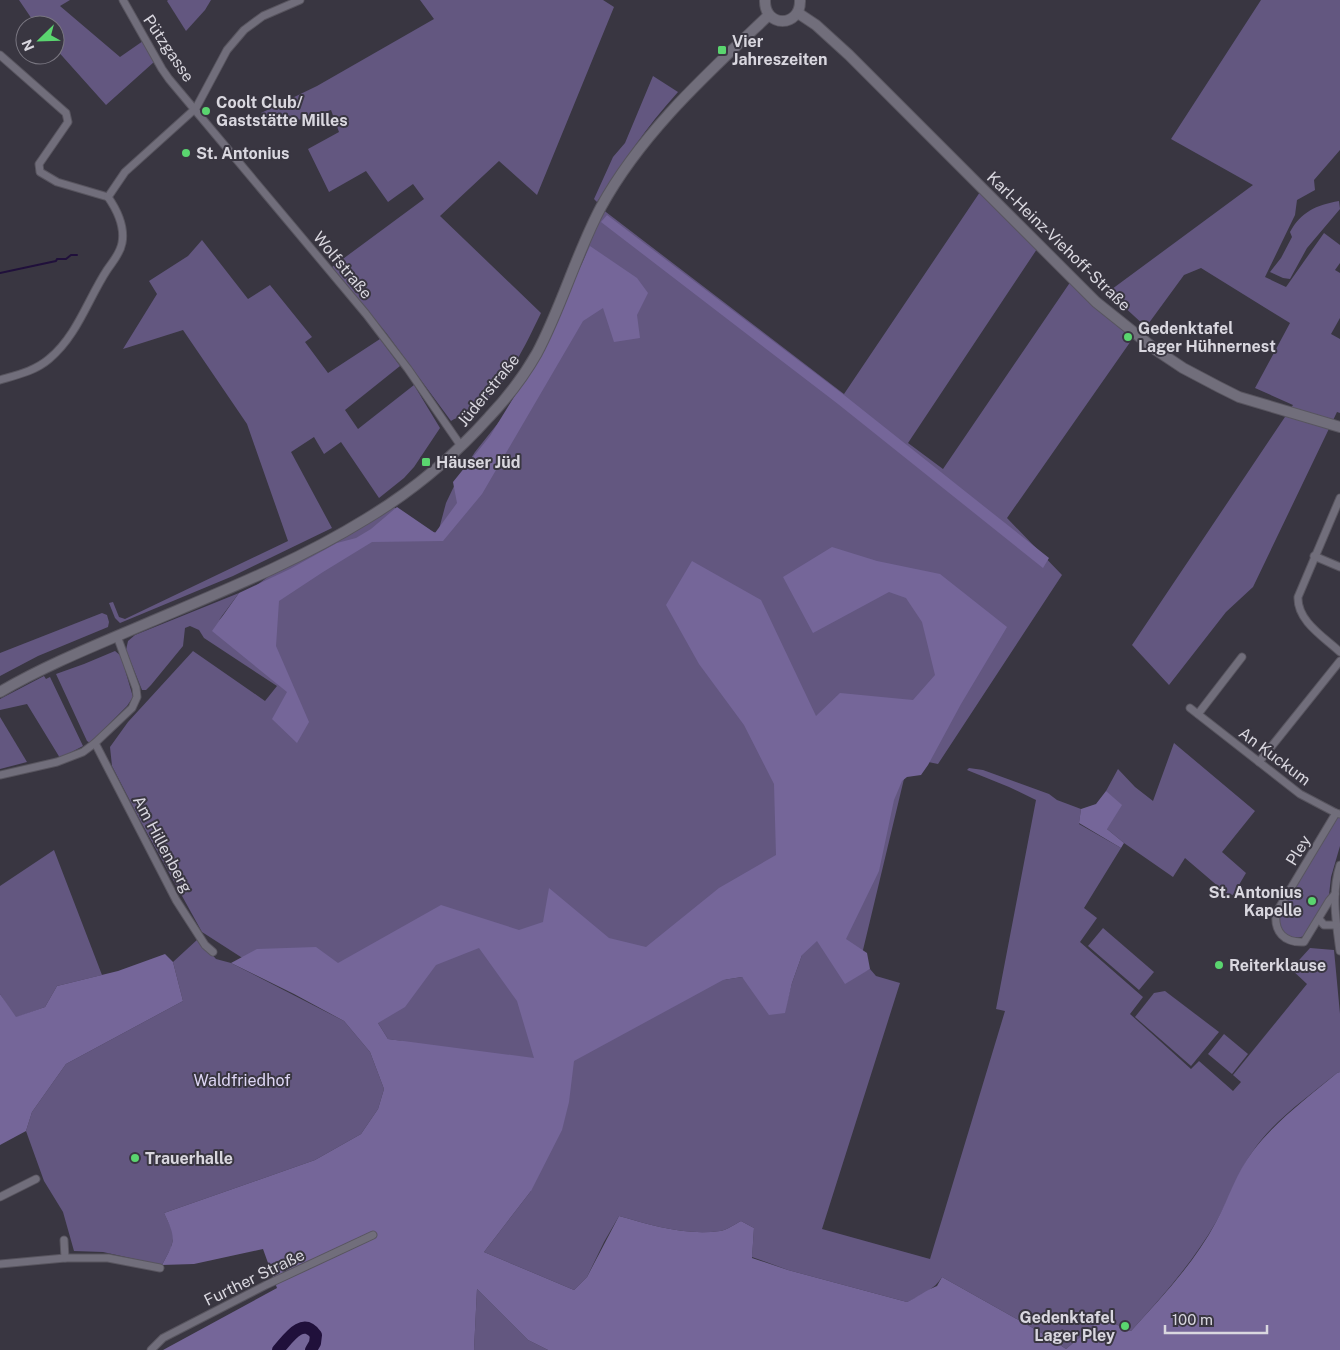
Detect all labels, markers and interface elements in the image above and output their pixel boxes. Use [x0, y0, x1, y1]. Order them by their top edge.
street label: Pützgasse [139, 11, 198, 85]
north arrow [15, 15, 65, 65]
place label: Vier Jahreszeiten [732, 32, 828, 69]
text: N [19, 37, 38, 53]
marker: Vier Jahreszeiten [716, 44, 728, 56]
place label: Coolt Club/ Gaststätte Milles [216, 93, 348, 130]
marker: Coolt Club/ Gaststätte Milles [200, 105, 212, 117]
place label: St. Antonius [196, 144, 290, 163]
marker: St. Antonius [180, 147, 192, 159]
street label: Karl-Heinz-Viehoff-Straße [983, 168, 1134, 315]
street label: Wolfstraße [309, 228, 376, 303]
place label: Gedenktafel Lager Hühnernest [1138, 319, 1276, 356]
marker: Gedenktafel Lager Hühnernest [1122, 331, 1134, 343]
street label: Jüderstraße [453, 350, 523, 430]
place label: Häuser Jüd [436, 453, 520, 472]
marker: Häuser Jüd [420, 456, 432, 468]
street label: An Kuckum [1235, 723, 1314, 790]
street label: Am Hillenberg [129, 792, 196, 896]
street label: Pley [1282, 831, 1315, 869]
place label: St. Antonius Kapelle [1208, 883, 1302, 920]
marker: St. Antonius Kapelle [1306, 895, 1318, 907]
place label: Reiterklause [1229, 956, 1326, 975]
marker: Reiterklause [1213, 959, 1225, 971]
park label: Waldfriedhof [194, 1071, 290, 1090]
place label: Trauerhalle [145, 1149, 233, 1168]
marker: Trauerhalle [129, 1152, 141, 1164]
street label: Further Straße [201, 1245, 308, 1310]
scale bar [1165, 1302, 1268, 1334]
place label: Gedenktafel Lager Pley [1020, 1308, 1115, 1345]
text: 100 m [1172, 1311, 1213, 1328]
marker: Gedenktafel Lager Pley [1119, 1320, 1131, 1332]

